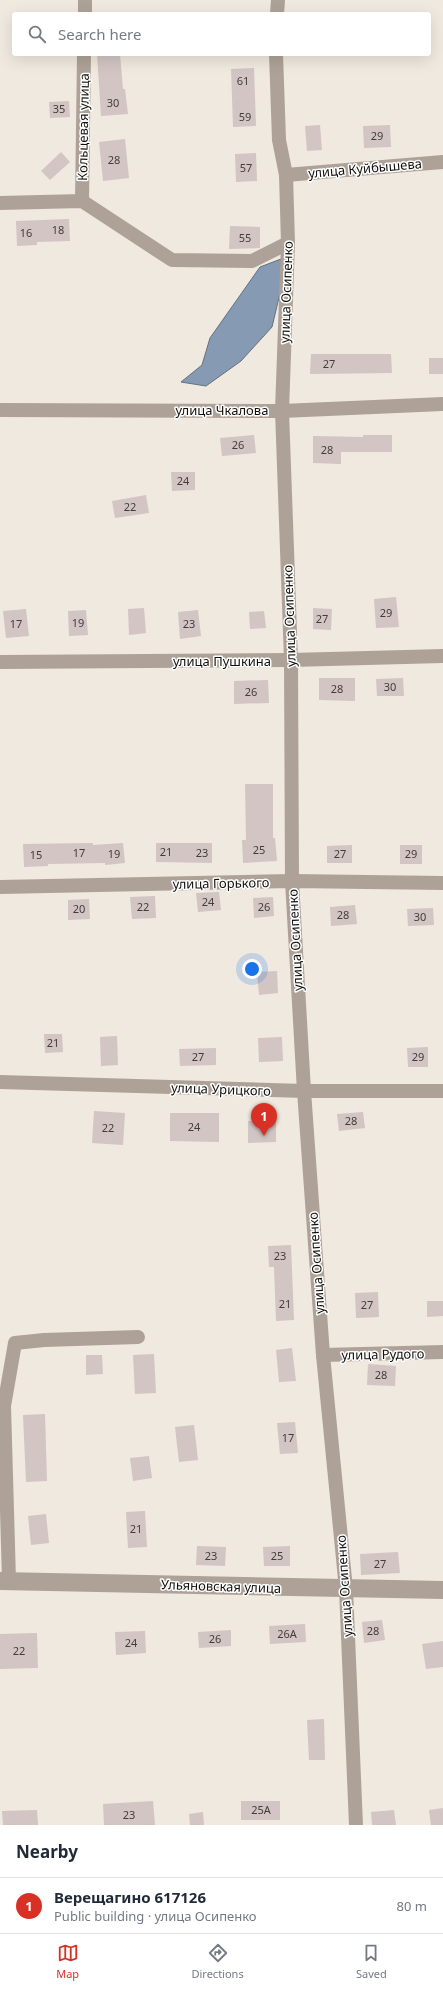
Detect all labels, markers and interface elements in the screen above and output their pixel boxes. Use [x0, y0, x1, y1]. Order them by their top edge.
search box [12, 12, 431, 56]
icon: search [26, 23, 48, 45]
text: Search here [58, 24, 141, 44]
street label: Кольцевая улица [73, 73, 93, 181]
house number: 61 [237, 73, 249, 88]
house number: 30 [107, 95, 119, 110]
house number: 35 [53, 101, 65, 116]
house number: 59 [239, 109, 251, 124]
house number: 29 [371, 128, 383, 143]
house number: 28 [108, 152, 120, 167]
street label: улица Куйбышева [307, 154, 423, 182]
house number: 57 [240, 160, 252, 175]
house number: 18 [52, 222, 64, 237]
house number: 16 [20, 225, 32, 240]
house number: 55 [239, 230, 251, 245]
street label: улица Осипенко [275, 240, 297, 343]
house number: 27 [323, 356, 335, 371]
street label: улица Чкалова [176, 401, 268, 419]
house number: 26 [232, 437, 244, 452]
house number: 28 [321, 442, 333, 457]
house number: 24 [177, 473, 190, 488]
house number: 22 [124, 499, 136, 514]
street label: улица Осипенко [278, 564, 300, 667]
house number: 29 [380, 605, 392, 620]
house number: 27 [316, 611, 328, 626]
house number: 19 [72, 615, 84, 630]
house number: 17 [10, 616, 22, 631]
house number: 23 [183, 616, 195, 631]
street label: улица Пушкина [173, 652, 271, 670]
house number: 30 [384, 679, 396, 694]
house number: 28 [331, 681, 343, 696]
house number: 26 [245, 684, 257, 699]
house number: 25 [253, 842, 265, 857]
house number: 21 [160, 844, 172, 859]
house number: 17 [73, 845, 85, 860]
house number: 23 [196, 845, 208, 860]
house number: 19 [108, 846, 120, 861]
house number: 27 [334, 846, 346, 861]
house number: 29 [405, 846, 417, 861]
house number: 15 [30, 847, 42, 862]
street label: улица Горького [172, 873, 270, 893]
street label: улица Осипенко [283, 888, 307, 991]
house number: 24 [202, 894, 215, 909]
house number: 22 [137, 899, 149, 914]
house number: 26 [258, 899, 270, 914]
house number: 20 [73, 901, 85, 916]
house number: 28 [337, 907, 349, 922]
house number: 30 [414, 909, 426, 924]
your location [242, 959, 262, 979]
house number: 21 [47, 1035, 59, 1050]
house number: 27 [192, 1049, 204, 1064]
house number: 29 [412, 1049, 424, 1064]
street label: улица Урицкого [171, 1078, 271, 1100]
pin: 1 [251, 1103, 277, 1136]
house number: 28 [345, 1113, 357, 1128]
house number: 24 [188, 1119, 201, 1134]
house number: 22 [102, 1120, 114, 1135]
street label: улица Осипенко [303, 1211, 329, 1315]
house number: 23 [274, 1248, 286, 1263]
house number: 21 [279, 1296, 291, 1311]
house number: 27 [361, 1297, 373, 1312]
street label: улица Рудого [341, 1344, 425, 1364]
house number: 28 [375, 1367, 387, 1382]
house number: 17 [282, 1430, 294, 1445]
house number: 21 [130, 1521, 142, 1536]
street label: улица Осипенко [331, 1534, 357, 1638]
house number: 23 [205, 1548, 217, 1563]
house number: 25 [271, 1548, 283, 1563]
house number: 27 [374, 1556, 386, 1571]
street label: Ульяновская улица [161, 1575, 281, 1597]
house number: 28 [367, 1623, 379, 1638]
house number: 26А [277, 1626, 298, 1641]
house number: 26 [209, 1631, 221, 1646]
house number: 24 [125, 1635, 138, 1650]
house number: 22 [13, 1643, 25, 1658]
house number: 25А [251, 1802, 272, 1817]
house number: 23 [123, 1807, 135, 1822]
text: Nearby [16, 1840, 78, 1863]
text: Верещагино 617126 [54, 1887, 206, 1907]
text: 1 [25, 1897, 33, 1915]
text: 80 m [397, 1897, 427, 1915]
text: Public building · улица Осипенко [54, 1907, 257, 1925]
tab: Map [56, 1942, 79, 1981]
tab: Directions [191, 1942, 244, 1981]
tab: Saved [356, 1942, 387, 1981]

